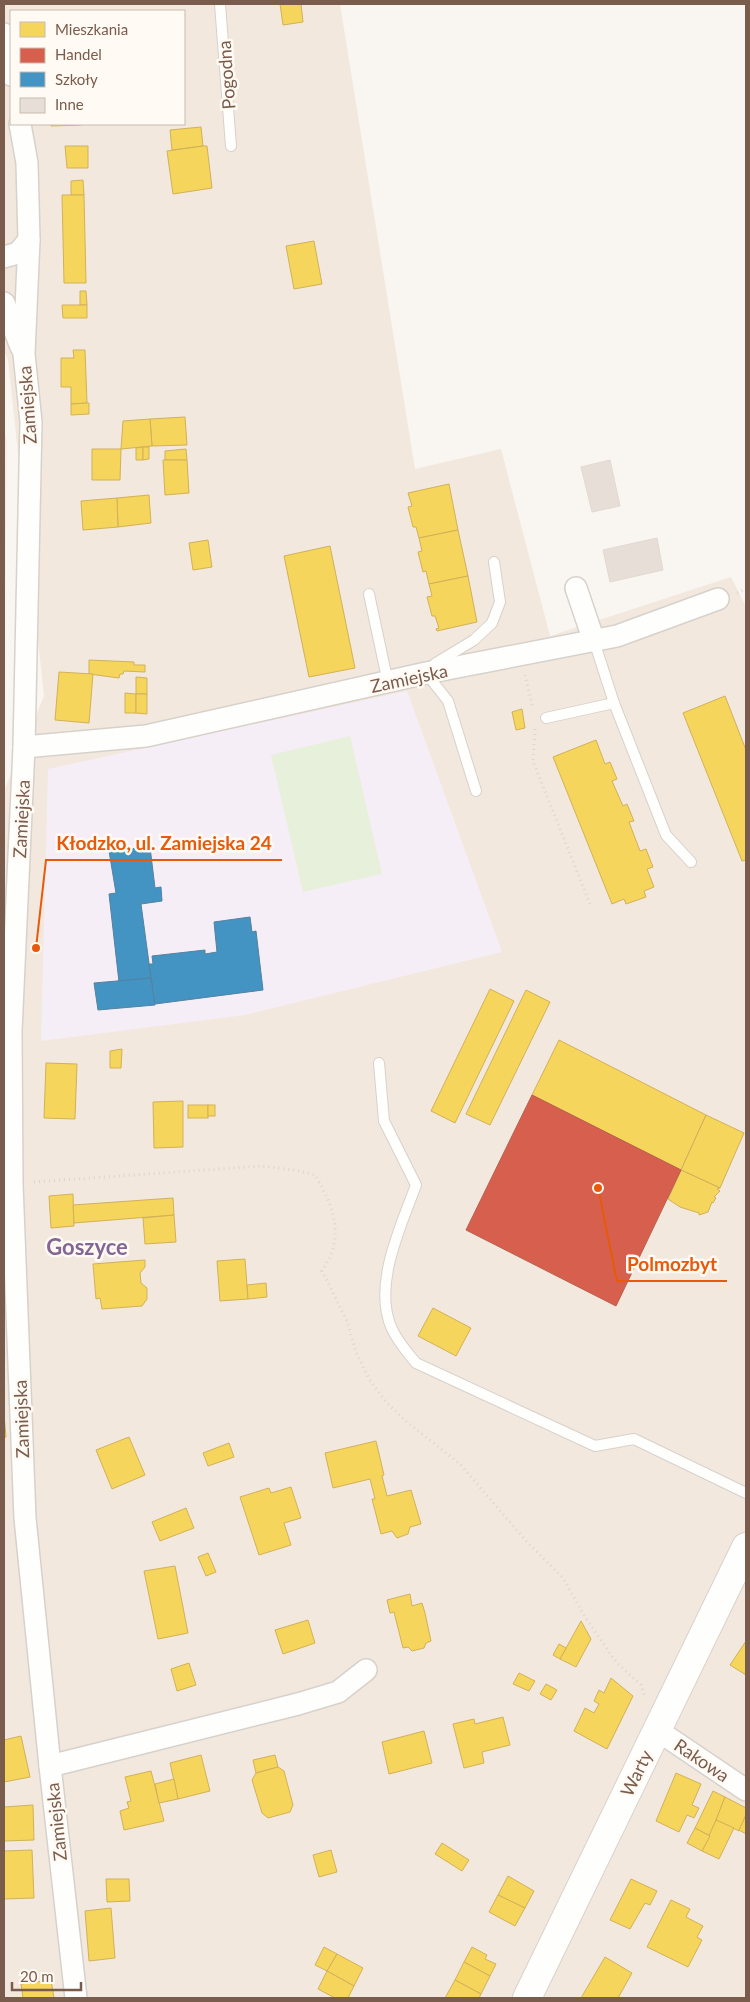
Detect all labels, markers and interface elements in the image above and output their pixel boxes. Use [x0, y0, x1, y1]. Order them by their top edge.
legend [10, 10, 185, 125]
text: Mieszkania [55, 20, 128, 38]
street label: Pogodna [213, 40, 239, 110]
text: Handel [55, 45, 102, 63]
text: Szkoły [55, 70, 98, 88]
text: Inne [55, 95, 84, 113]
street label: Zamiejska [13, 365, 41, 445]
street label: Zamiejska [368, 659, 450, 697]
street label: Zamiejska [8, 779, 34, 859]
callout: Kłodzko, ul. Zamiejska 24 [46, 826, 282, 860]
text: Kłodzko, ul. Zamiejska 24 [56, 831, 272, 854]
district label: Goszyce [46, 1233, 128, 1260]
callout: Polmozbyt [617, 1247, 727, 1281]
text: Polmozbyt [627, 1252, 717, 1275]
street label: Zamiejska [9, 1379, 33, 1459]
street label: Rakowa [670, 1734, 734, 1786]
street label: Warty [615, 1746, 657, 1800]
street label: Zamiejska [41, 1782, 71, 1862]
scale bar [12, 1960, 81, 1992]
text: 20 m [20, 1967, 54, 1985]

